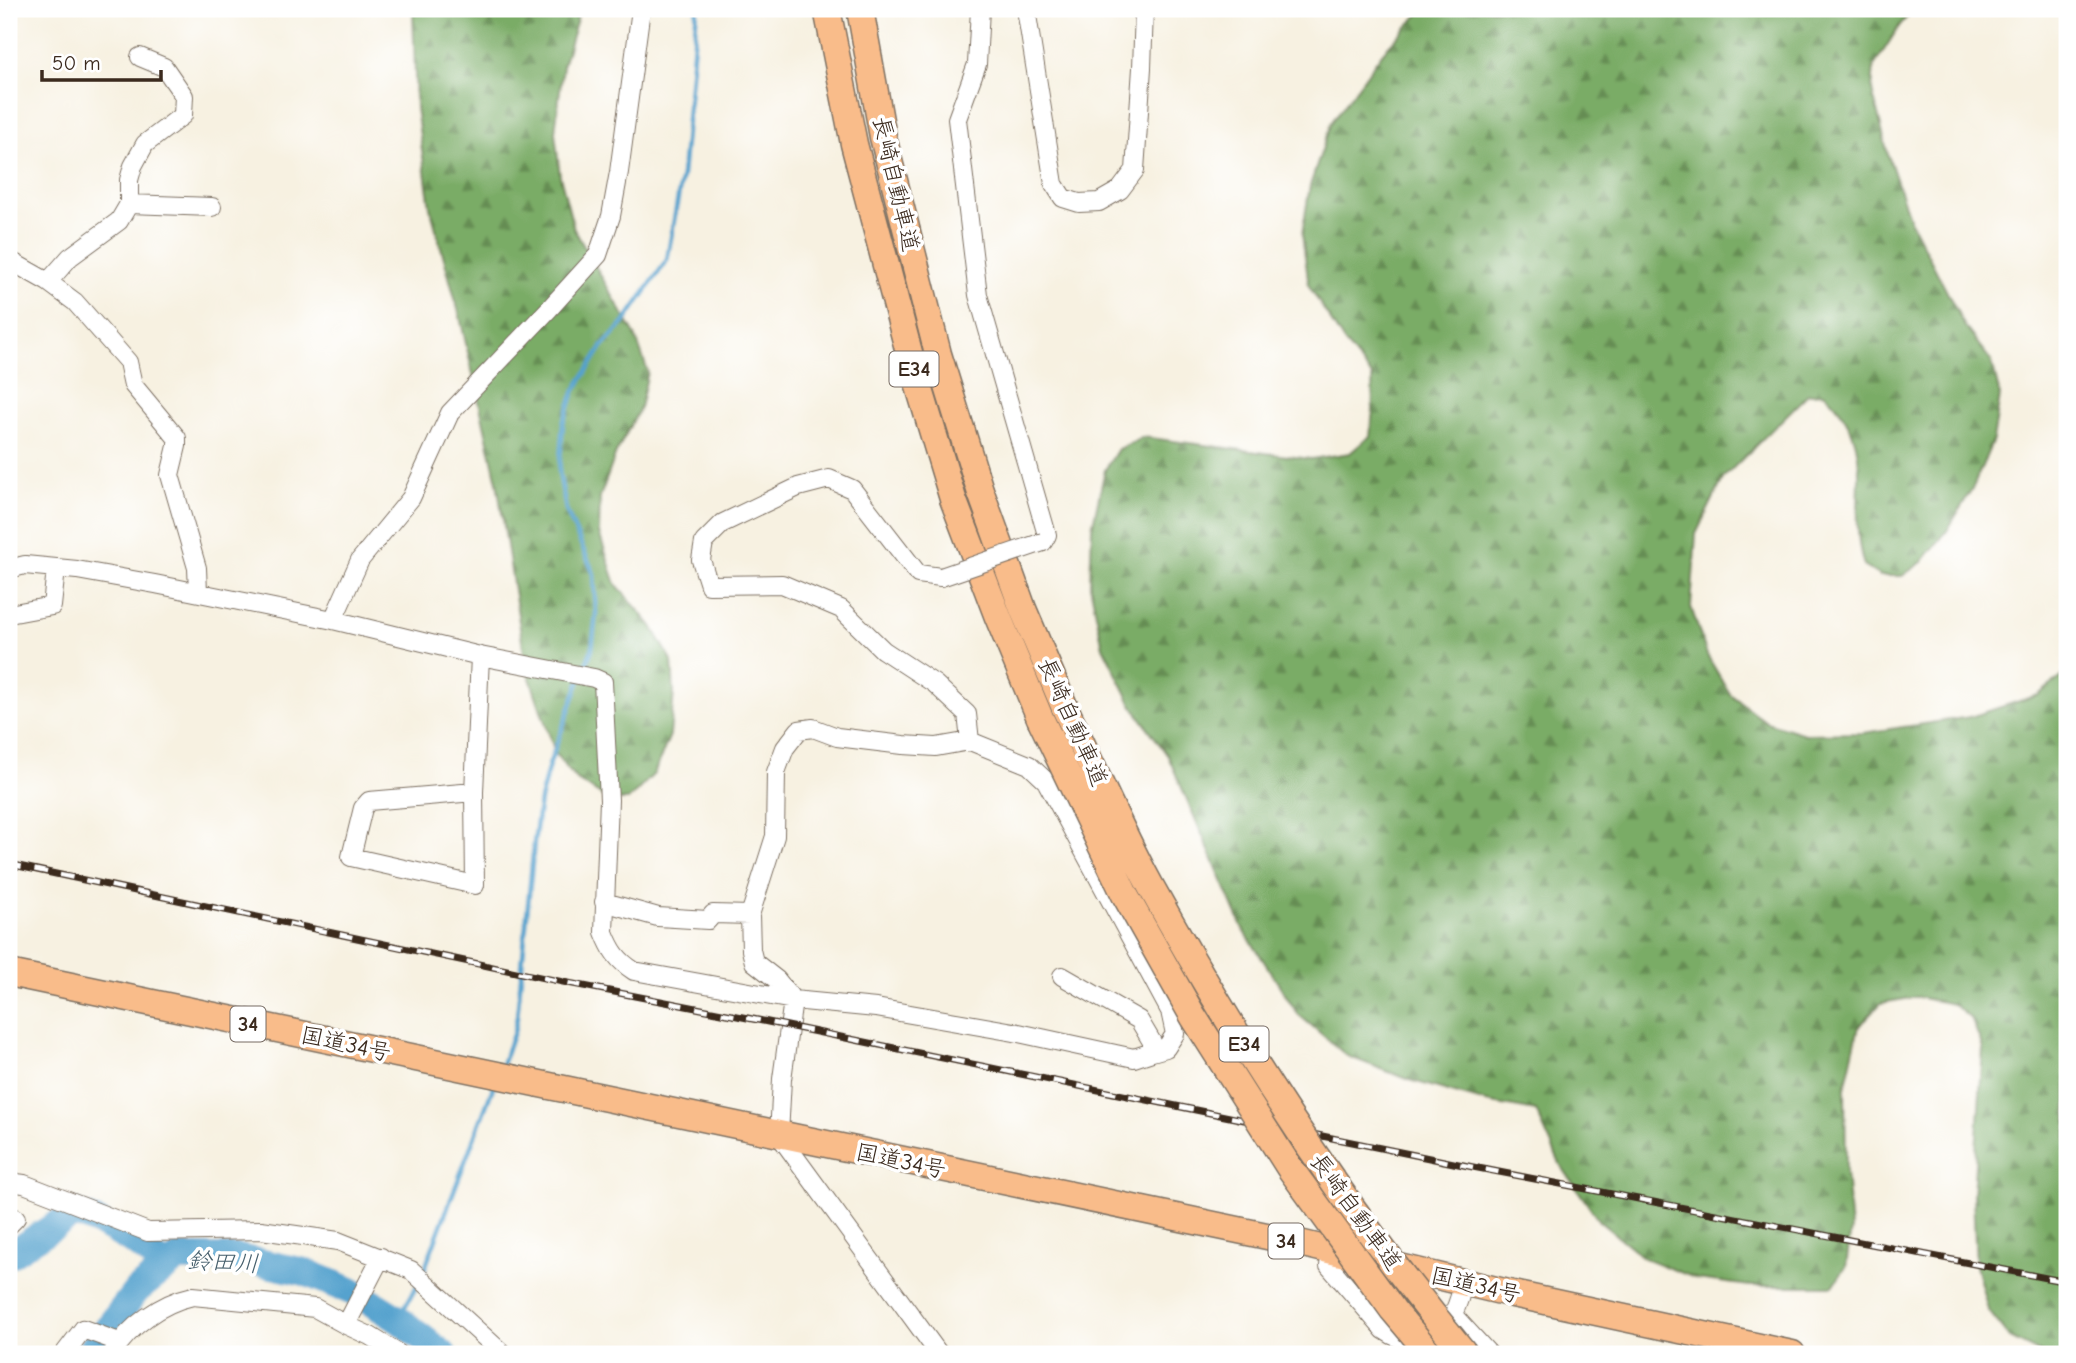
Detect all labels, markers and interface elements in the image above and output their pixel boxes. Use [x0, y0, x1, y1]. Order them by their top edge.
scale bar [42, 38, 161, 82]
text: 50 m [52, 51, 101, 75]
street label: 長崎自動車道 [867, 114, 925, 254]
road number: E34 [890, 352, 939, 386]
street label: 長崎自動車道 [1033, 653, 1113, 791]
road number: 34 [230, 1006, 266, 1042]
street label: 国道34号 [298, 1021, 394, 1067]
road number: E34 [1220, 1026, 1268, 1062]
street label: 国道34号 [853, 1138, 949, 1184]
street label: 長崎自動車道 [1305, 1148, 1407, 1276]
road number: 34 [1268, 1224, 1304, 1258]
water label: 鈴田川 [186, 1246, 260, 1278]
street label: 国道34号 [1428, 1262, 1524, 1308]

